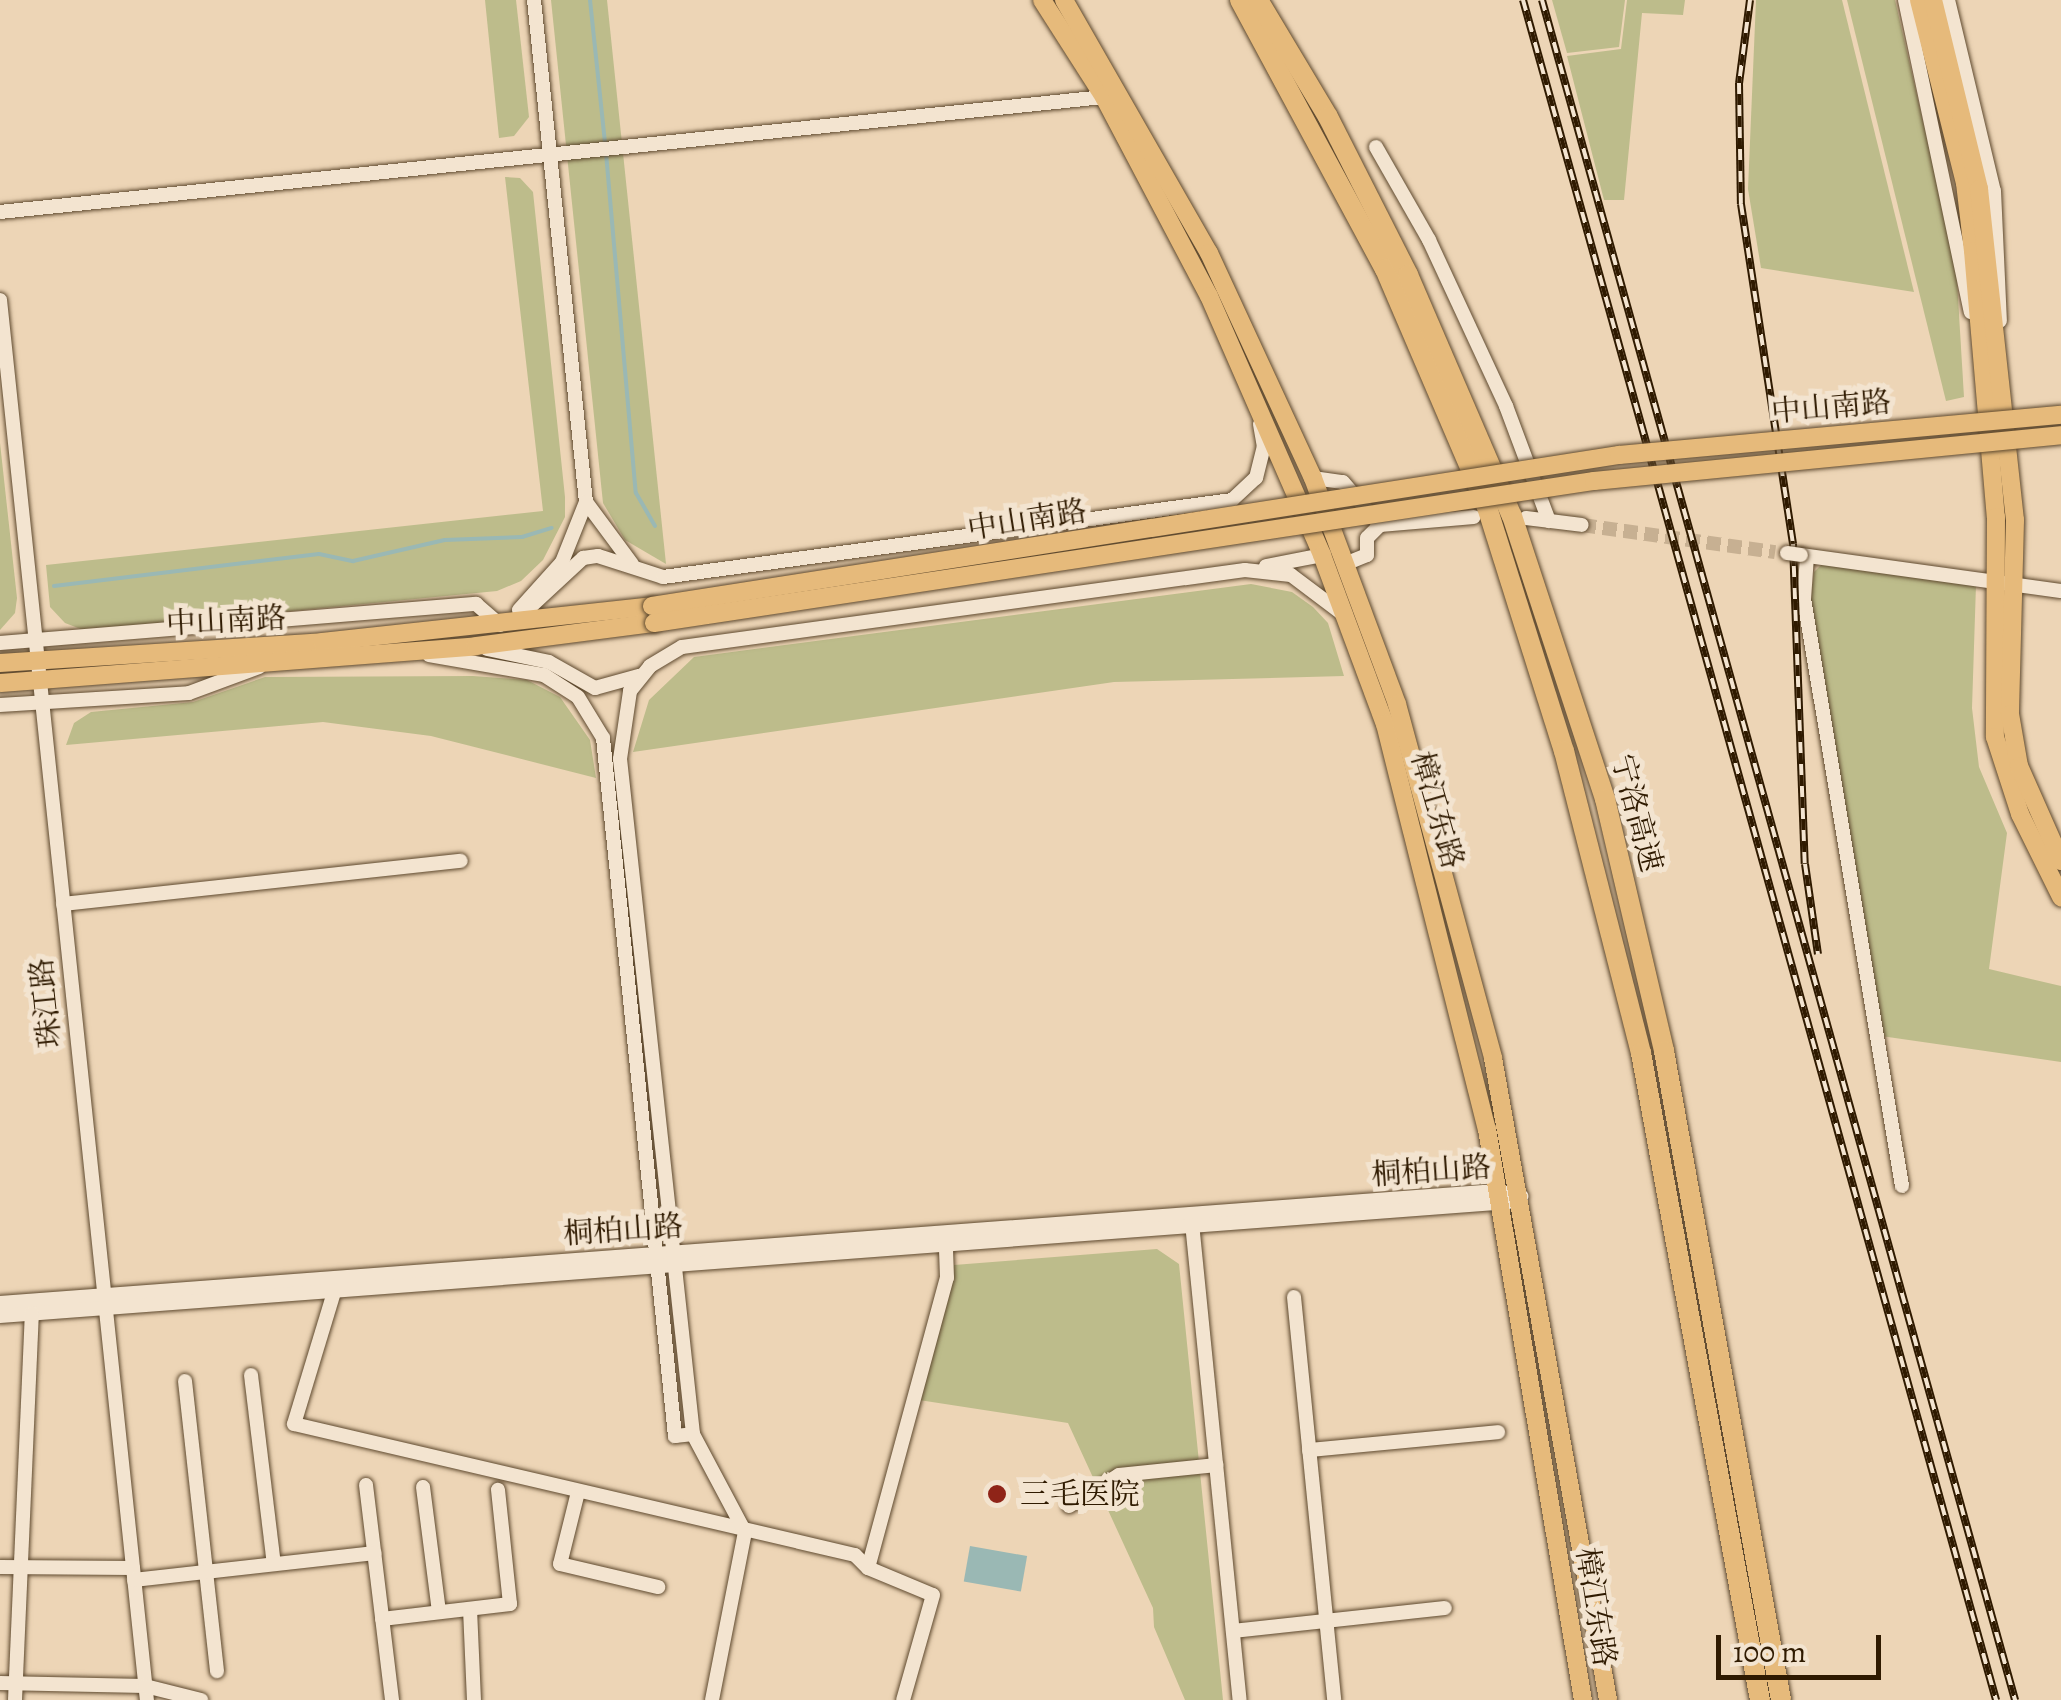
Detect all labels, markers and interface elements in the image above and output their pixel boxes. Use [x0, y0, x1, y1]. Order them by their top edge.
street label: 中山南路 [1770, 384, 1892, 430]
street label: 中山南路 [965, 493, 1089, 547]
street label: 中山南路 [165, 600, 287, 642]
street label: 樟江东路 [1403, 747, 1471, 873]
street label: 宁洛高速 [1604, 750, 1670, 876]
street label: 珠江路 [23, 956, 69, 1050]
street label: 桐柏山路 [1370, 1149, 1492, 1193]
street label: 桐柏山路 [562, 1208, 684, 1252]
place label: 三毛医院 [1020, 1476, 1140, 1512]
marker: 三毛医院 [984, 1481, 1010, 1507]
street label: 樟江东路 [1569, 1545, 1623, 1669]
scale bar [1721, 1615, 1886, 1677]
text: 100 m [1733, 1632, 1806, 1672]

